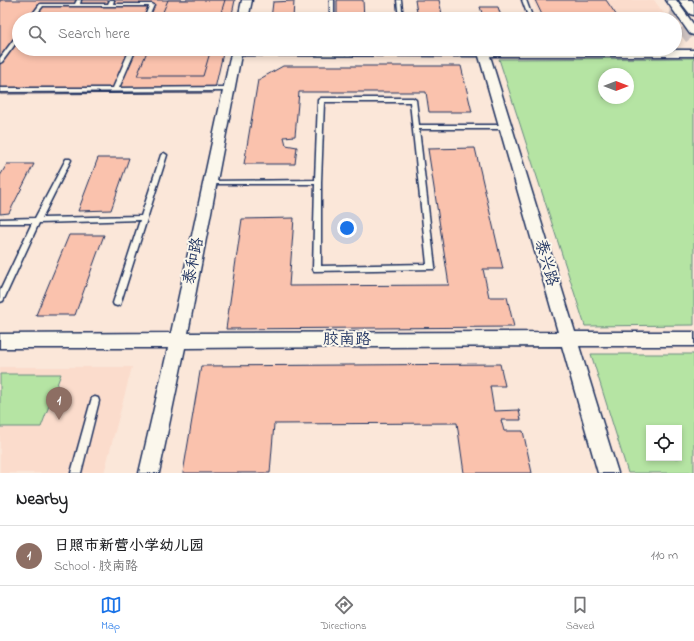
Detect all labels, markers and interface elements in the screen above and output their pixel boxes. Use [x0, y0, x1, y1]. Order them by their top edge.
search box [12, 12, 682, 56]
icon: search [26, 23, 48, 45]
text: Search here [58, 23, 130, 45]
north arrow [598, 68, 634, 104]
your location [337, 218, 357, 238]
street label: 泰和路 [178, 235, 210, 287]
street label: 泰兴路 [528, 237, 564, 289]
street label: 胶南路 [323, 328, 371, 352]
pin: 1 [46, 387, 72, 420]
map controls [646, 425, 682, 461]
button: locate [646, 425, 682, 461]
text: Nearby [16, 487, 68, 512]
text: 日照市新营小学幼儿园 [54, 535, 204, 557]
text: 1 [27, 546, 31, 565]
text: 110 m [651, 546, 678, 565]
text: School · 胶南路 [54, 557, 138, 576]
tab: Map [100, 594, 122, 634]
tab: Directions [321, 594, 366, 634]
tab: Saved [566, 594, 594, 634]

